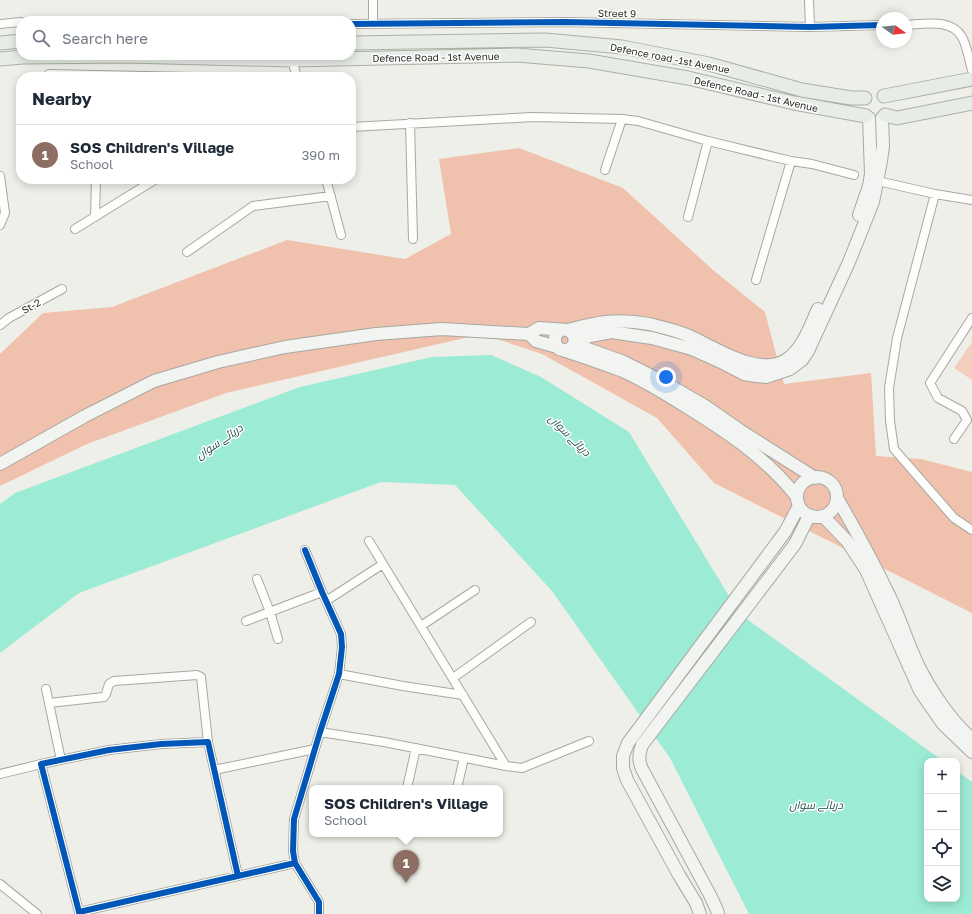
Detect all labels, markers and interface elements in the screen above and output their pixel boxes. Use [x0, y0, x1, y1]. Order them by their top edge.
street label: Street 9 [598, 7, 636, 19]
north arrow [876, 12, 912, 48]
search box [16, 16, 356, 60]
icon: search [30, 27, 52, 49]
text: Search here [62, 29, 148, 47]
street label: Defence road -1st Avenue [609, 40, 731, 76]
street label: Defence Road - 1st Avenue [372, 50, 500, 64]
street label: Defence Road - 1st Avenue [693, 74, 820, 114]
text: Nearby [32, 88, 92, 109]
text: SOS Children's Village [70, 138, 234, 156]
text: 1 [42, 147, 48, 163]
text: 390 m [302, 147, 340, 163]
text: School [70, 156, 113, 172]
street label: St-2 [20, 296, 43, 316]
your location [656, 367, 676, 387]
water label: دریائے سواں [546, 411, 594, 460]
water label: دریائے سواں [193, 420, 246, 462]
map controls [924, 758, 960, 902]
button: + [924, 758, 960, 794]
popup [309, 785, 503, 837]
text: SOS Children's Village [324, 794, 488, 812]
button: − [924, 794, 960, 830]
water label: دریائے سواں [789, 798, 843, 812]
text: School [324, 812, 367, 828]
button: locate [924, 830, 960, 866]
pin: 1 [393, 850, 419, 883]
button: layers [924, 866, 960, 902]

